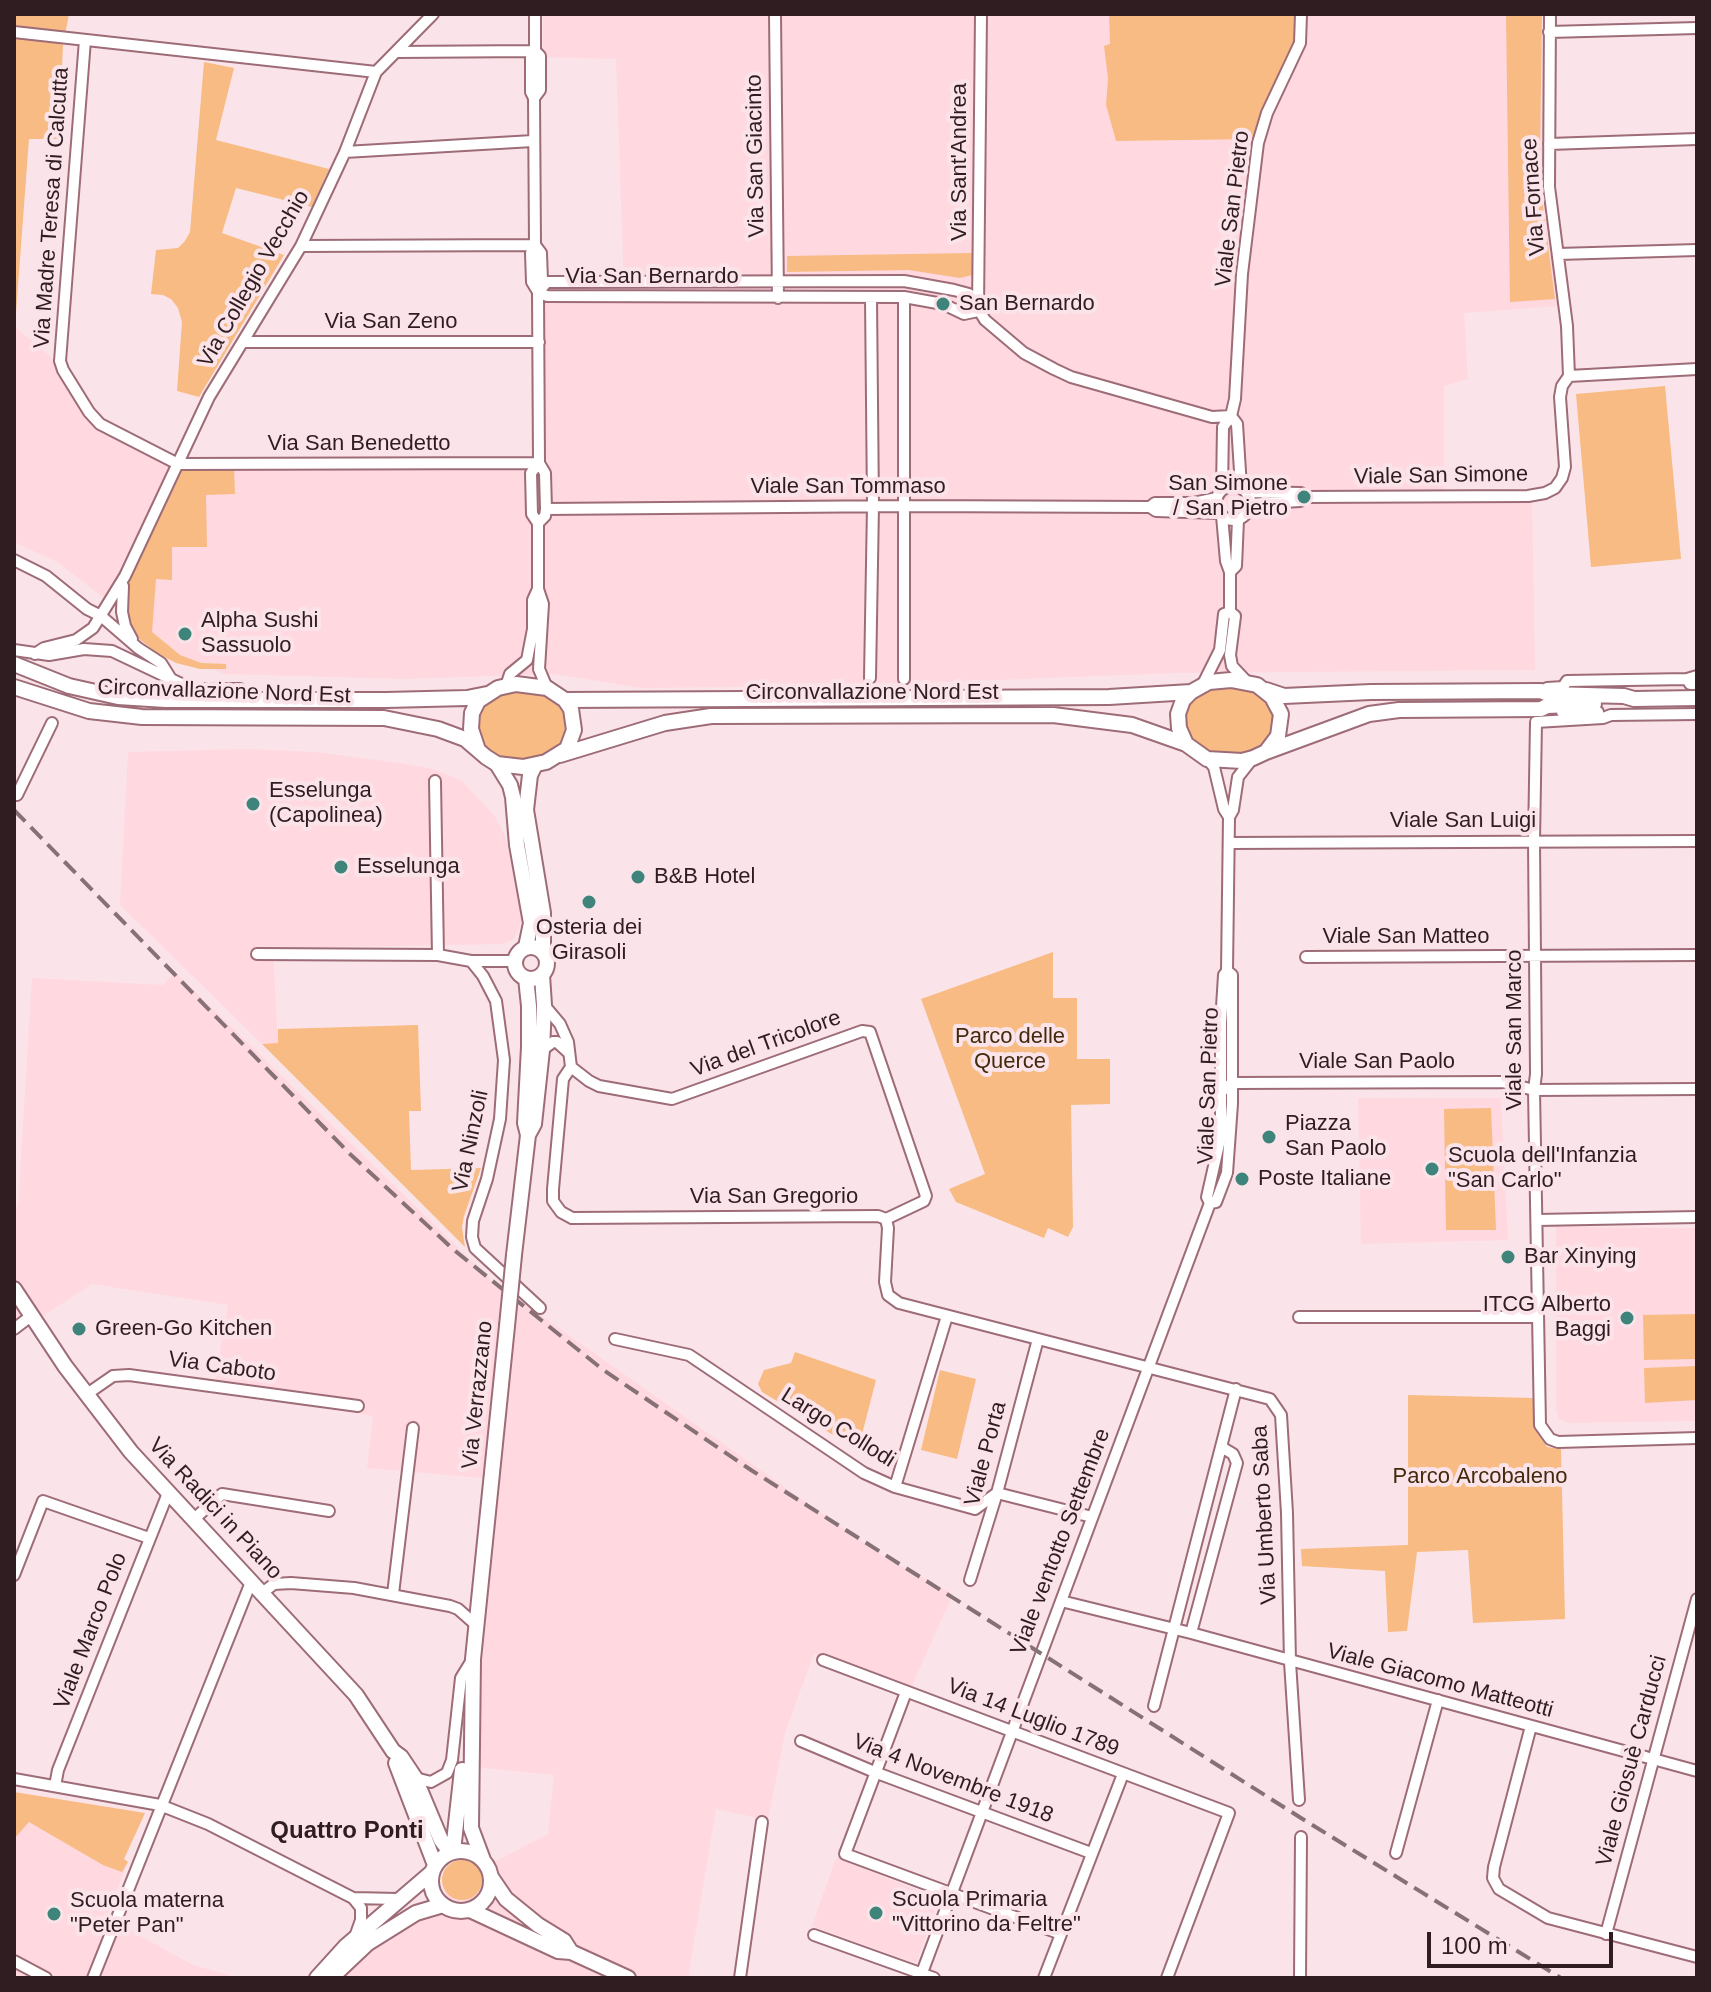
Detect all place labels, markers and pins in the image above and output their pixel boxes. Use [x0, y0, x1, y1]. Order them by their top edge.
place label: San Bernardo [959, 291, 1095, 317]
marker: San Bernardo [934, 295, 952, 313]
place label: San Simone / San Pietro [1168, 471, 1288, 522]
marker: San Simone / San Pietro [1295, 488, 1313, 506]
place label: Alpha Sushi Sassuolo [201, 608, 318, 660]
marker: Alpha Sushi Sassuolo [176, 625, 194, 643]
place label: Esselunga (Capolinea) [269, 778, 383, 830]
marker: Esselunga (Capolinea) [244, 795, 262, 813]
place label: Esselunga [357, 854, 460, 880]
marker: Esselunga [332, 858, 350, 876]
place label: B&B Hotel [654, 864, 755, 890]
marker: B&B Hotel [629, 868, 647, 886]
marker: Osteria dei Girasoli [580, 893, 598, 911]
place label: Osteria dei Girasoli [536, 915, 642, 966]
place label: Piazza San Paolo [1285, 1111, 1387, 1162]
marker: Piazza San Paolo [1260, 1128, 1278, 1146]
place label: Scuola dell'Infanzia "San Carlo" [1448, 1143, 1637, 1194]
marker: Scuola dell'Infanzia "San Carlo" [1423, 1160, 1441, 1178]
place label: Poste Italiane [1258, 1166, 1391, 1192]
marker: Poste Italiane [1233, 1170, 1251, 1188]
place label: Bar Xinying [1524, 1244, 1637, 1270]
marker: Bar Xinying [1499, 1248, 1517, 1266]
place label: ITCG Alberto Baggi [1483, 1292, 1611, 1344]
marker: ITCG Alberto Baggi [1618, 1309, 1636, 1327]
place label: Green-Go Kitchen [95, 1316, 272, 1342]
marker: Green-Go Kitchen [70, 1320, 88, 1338]
place label: Scuola Primaria "Vittorino da Feltre" [892, 1887, 1081, 1938]
place label: Scuola materna "Peter Pan" [70, 1888, 224, 1940]
marker: Scuola Primaria "Vittorino da Feltre" [867, 1904, 885, 1922]
marker: Scuola materna "Peter Pan" [45, 1905, 63, 1923]

